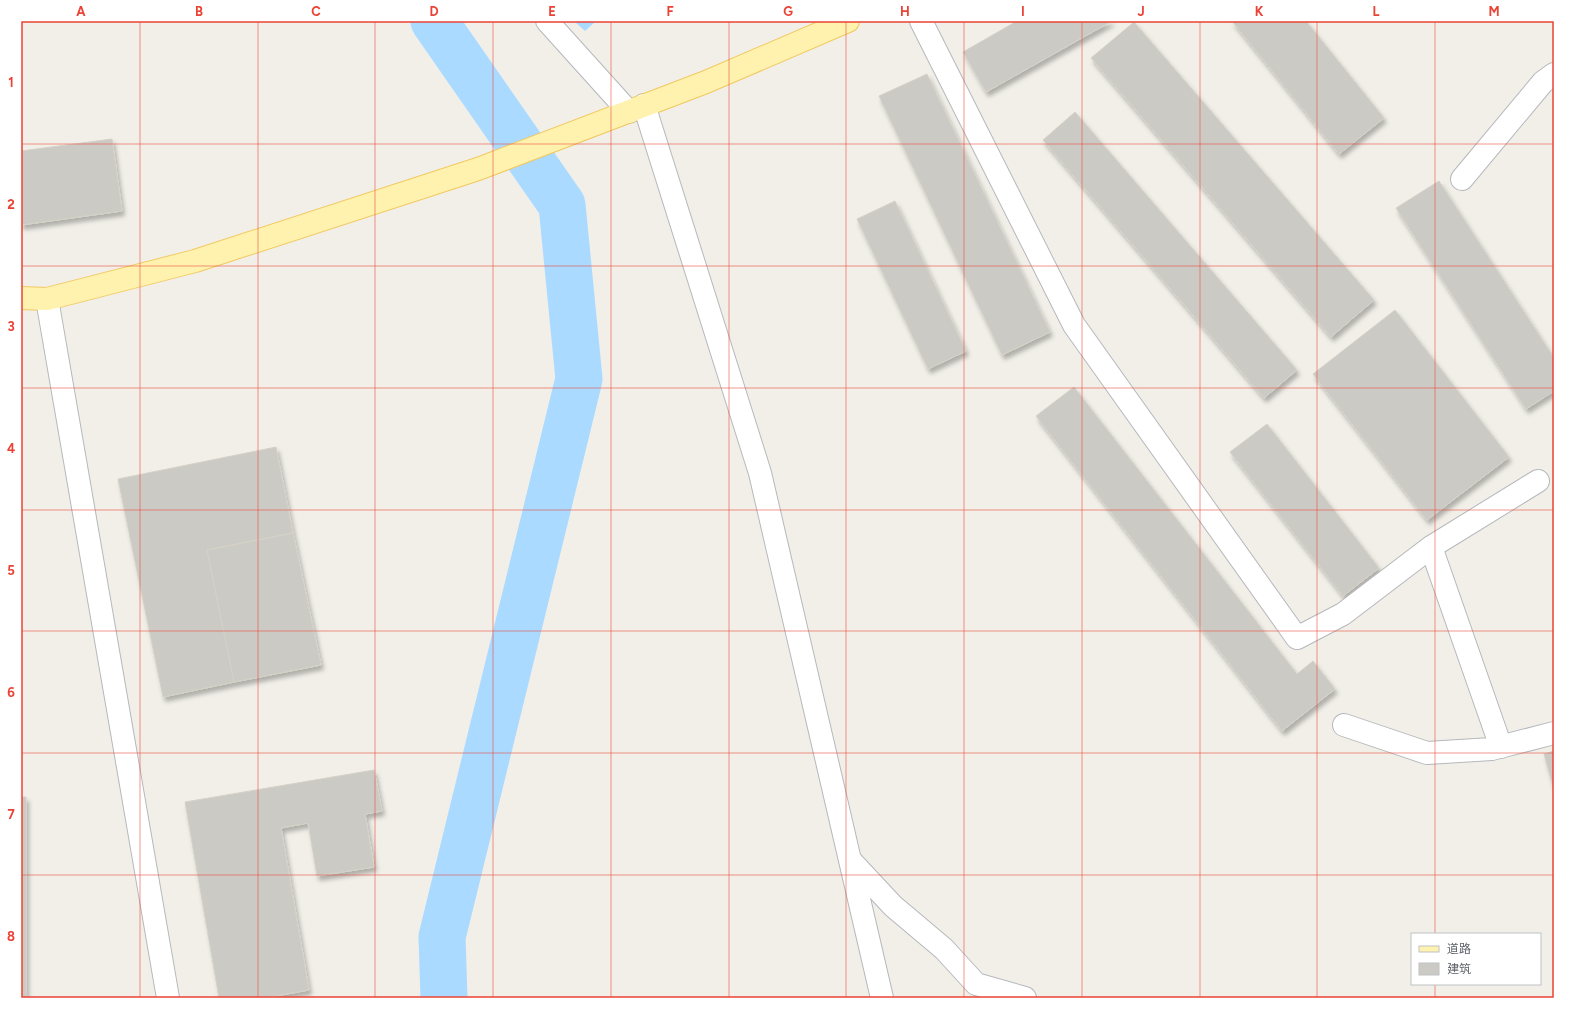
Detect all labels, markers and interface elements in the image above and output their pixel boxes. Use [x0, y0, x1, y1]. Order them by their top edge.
text: A [76, 4, 86, 19]
text: B [195, 4, 203, 19]
text: C [311, 4, 321, 19]
text: D [429, 4, 439, 19]
text: E [548, 4, 556, 19]
text: F [666, 4, 674, 19]
text: G [783, 4, 793, 19]
text: H [900, 4, 910, 19]
text: I [1021, 4, 1025, 19]
text: J [1137, 4, 1145, 19]
text: K [1255, 4, 1264, 19]
text: L [1373, 4, 1380, 19]
text: M [1488, 4, 1500, 19]
text: 1 [8, 75, 14, 90]
text: 2 [7, 197, 15, 212]
text: 3 [7, 319, 15, 334]
text: 4 [7, 441, 15, 456]
text: 5 [7, 563, 15, 578]
text: 6 [7, 685, 15, 700]
text: 7 [7, 807, 15, 822]
text: 8 [7, 929, 15, 944]
legend [1411, 933, 1541, 985]
text: 道路 [1447, 942, 1471, 956]
text: 建筑 [1447, 962, 1471, 976]

